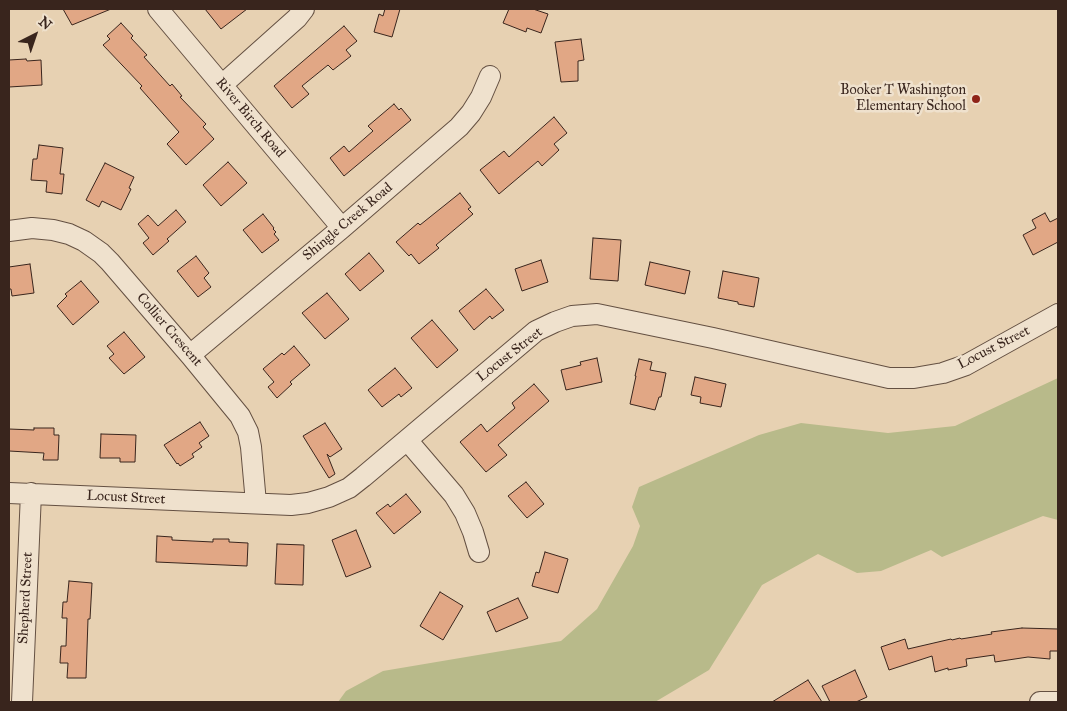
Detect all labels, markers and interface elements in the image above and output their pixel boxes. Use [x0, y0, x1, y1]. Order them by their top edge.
north arrow [10, 10, 60, 60]
text: N [35, 13, 55, 34]
street label: River Birch Road [212, 75, 288, 161]
place label: Booker T Washington Elementary School [840, 83, 966, 115]
marker: Booker T Washington Elementary School [970, 93, 982, 105]
street label: Shingle Creek Road [300, 180, 396, 264]
street label: Collier Crescent [133, 290, 205, 370]
street label: Locust Street [955, 323, 1033, 373]
street label: Locust Street [474, 324, 546, 386]
street label: Locust Street [86, 488, 166, 508]
street label: Shepherd Street [15, 552, 37, 644]

